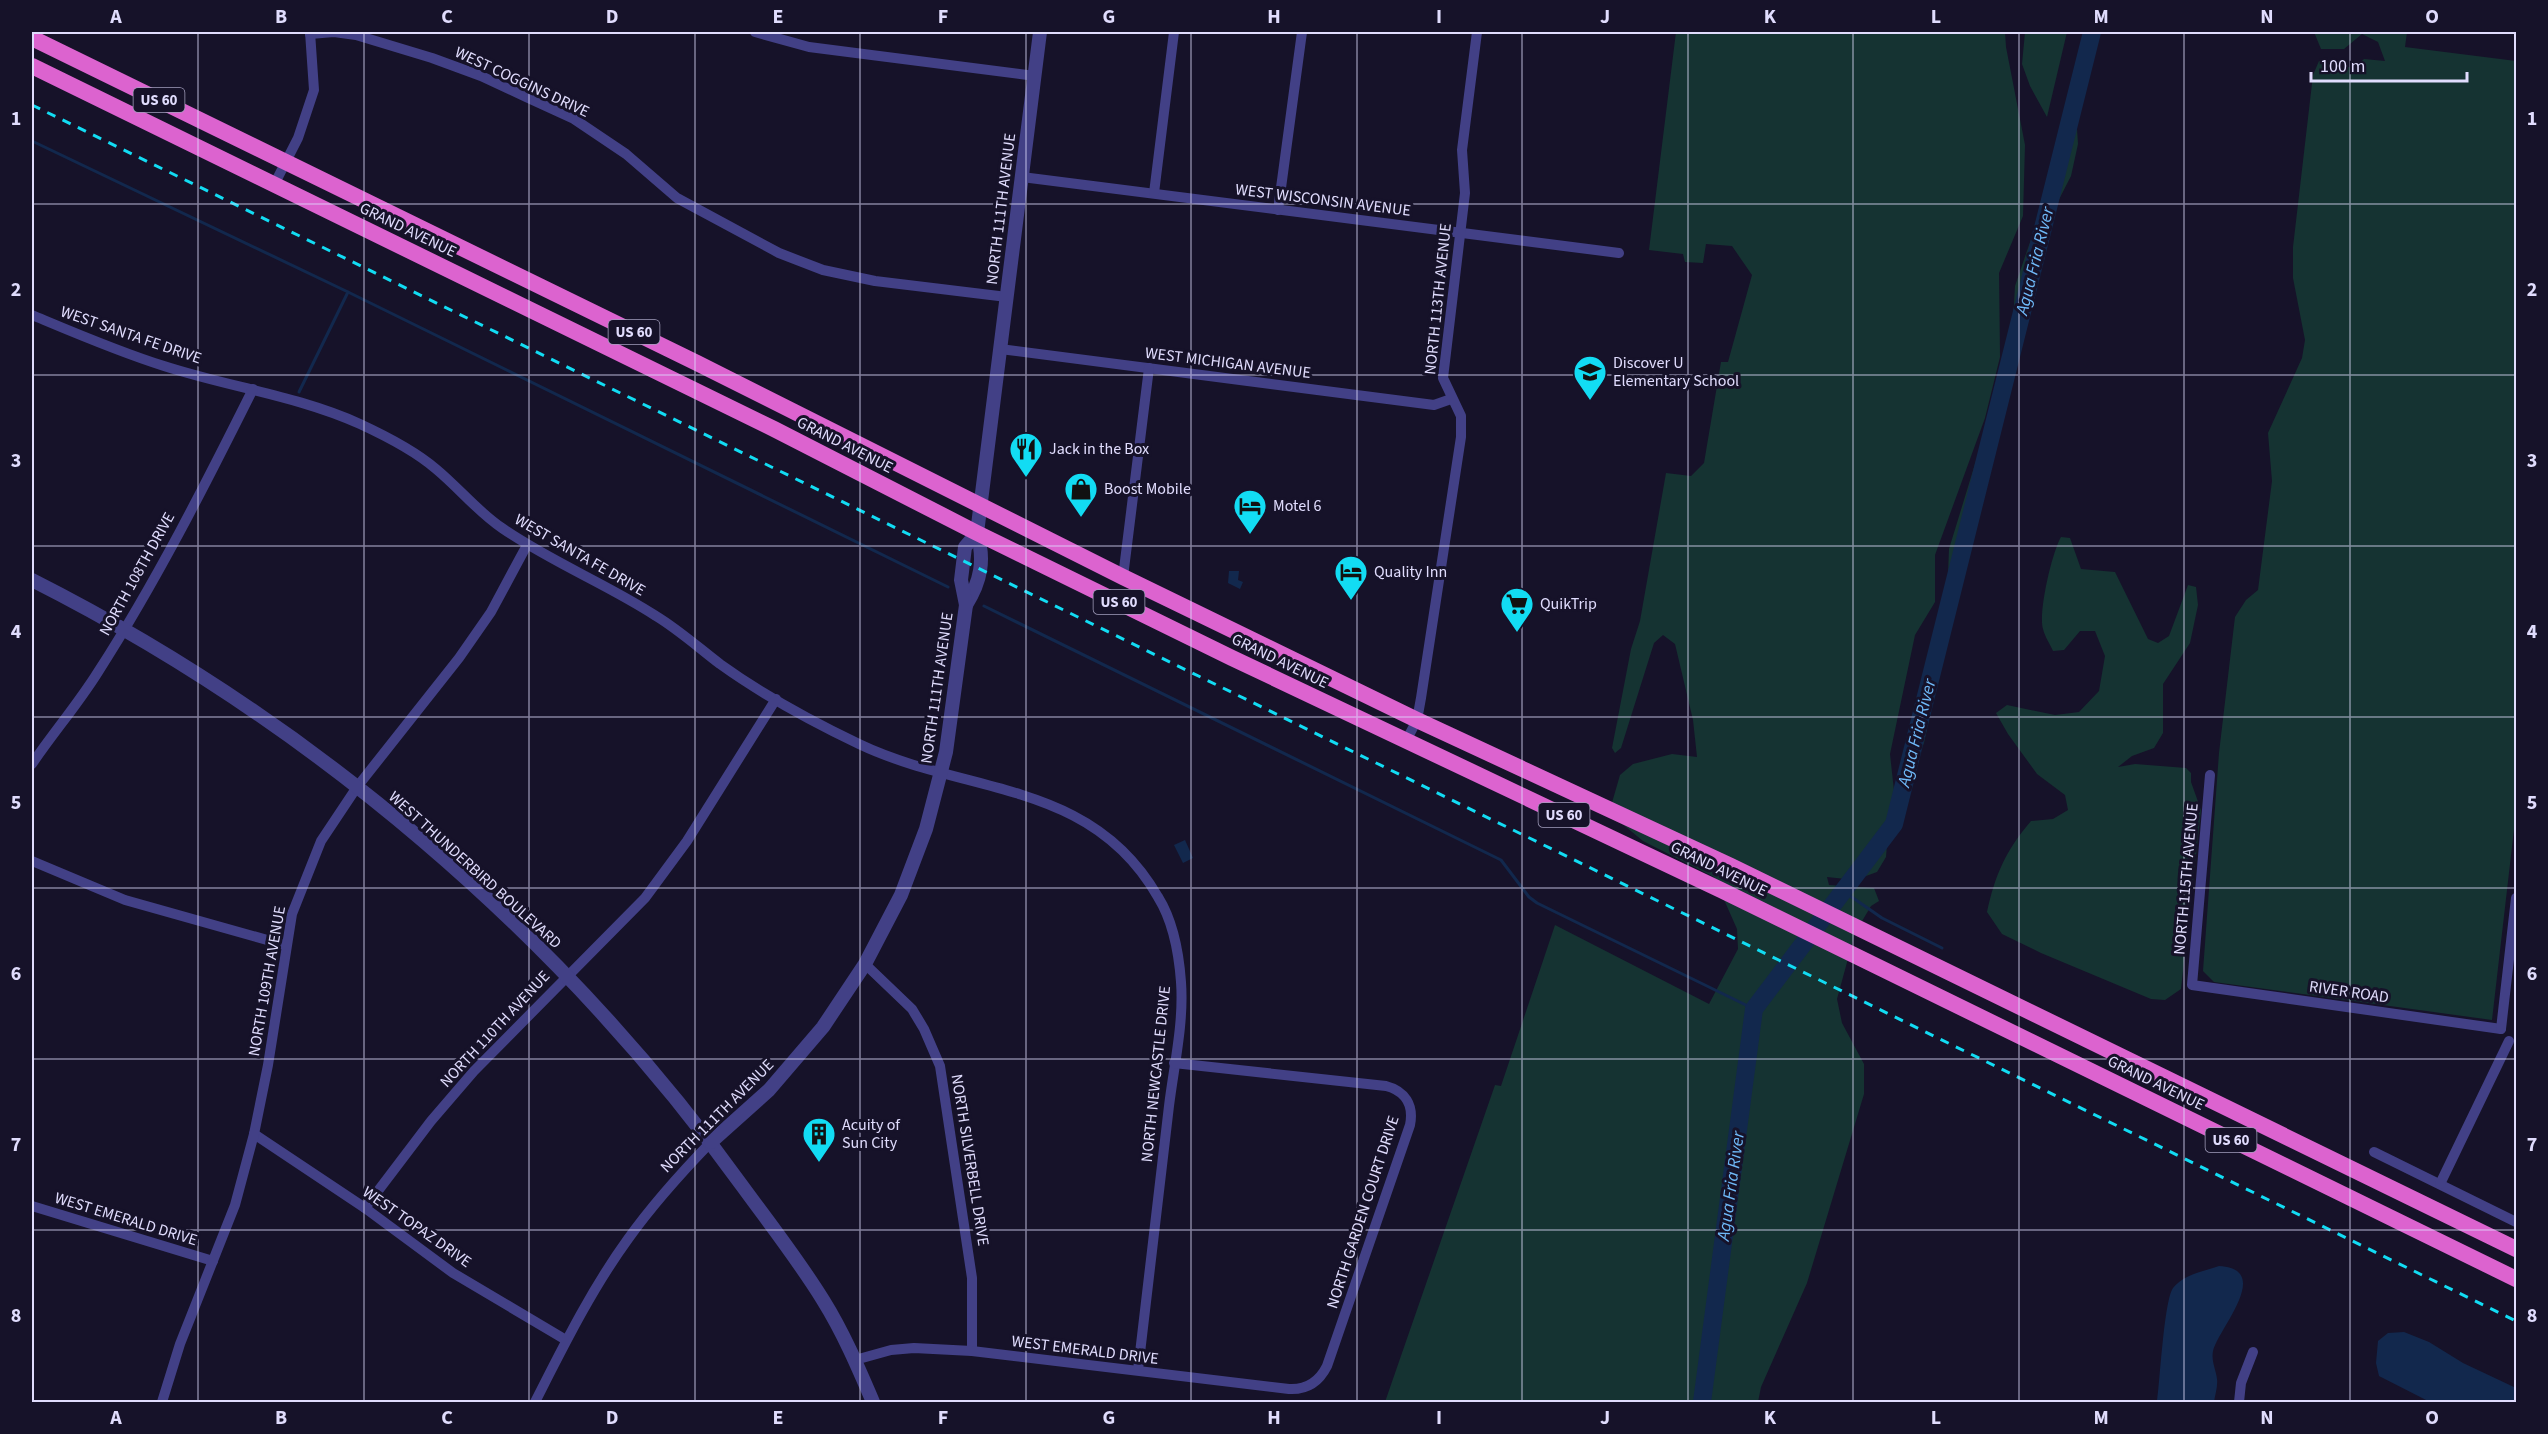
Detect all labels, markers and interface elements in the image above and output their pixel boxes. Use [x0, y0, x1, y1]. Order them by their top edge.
text: A [109, 3, 122, 31]
text: B [275, 3, 287, 31]
text: C [441, 3, 453, 31]
text: D [606, 3, 618, 31]
text: E [773, 3, 783, 31]
text: F [938, 3, 948, 31]
text: G [1103, 3, 1115, 31]
text: H [1267, 3, 1281, 31]
text: I [1436, 3, 1442, 31]
text: J [1600, 3, 1610, 31]
text: K [1764, 3, 1777, 31]
text: L [1931, 3, 1941, 31]
text: M [2093, 3, 2109, 31]
text: N [2260, 3, 2274, 31]
text: O [2425, 3, 2439, 31]
street label: WEST COGGINS DRIVE [451, 41, 593, 123]
scale bar [2311, 45, 2467, 83]
text: 100 m [2320, 54, 2365, 79]
road number: US 60 [134, 88, 184, 112]
text: 1 [11, 105, 21, 133]
text: 1 [2527, 105, 2537, 133]
street label: NORTH 111TH AVENUE [981, 132, 1021, 286]
street label: WEST WISCONSIN AVENUE [1234, 178, 1412, 222]
street label: GRAND AVENUE [356, 197, 460, 263]
water label: Agua Fria River [2009, 204, 2061, 318]
street label: NORTH 113TH AVENUE [1419, 222, 1457, 376]
text: 2 [11, 276, 21, 304]
text: 2 [2527, 276, 2537, 304]
street label: WEST SANTA FE DRIVE [58, 301, 204, 369]
road number: US 60 [608, 320, 660, 344]
street label: WEST MICHIGAN AVENUE [1144, 342, 1312, 384]
place label: Discover U Elementary School [1613, 352, 1739, 392]
school or university icon: Discover U Elementary School [1572, 354, 1608, 401]
street label: GRAND AVENUE [793, 411, 897, 479]
restaurant icon: Jack in the Box [1008, 431, 1044, 478]
place label: Jack in the Box [1049, 438, 1149, 460]
text: 3 [11, 447, 21, 475]
text: 3 [2527, 447, 2537, 475]
shop icon: Boost Mobile [1063, 471, 1099, 518]
place label: Boost Mobile [1104, 478, 1191, 500]
hotel icon: Motel 6 [1232, 488, 1268, 535]
place label: Motel 6 [1273, 495, 1321, 517]
street label: NORTH 108TH DRIVE [94, 508, 180, 640]
street label: WEST SANTA FE DRIVE [511, 509, 649, 601]
hotel icon: Quality Inn [1333, 554, 1369, 601]
place label: Quality Inn [1374, 561, 1447, 583]
supermarket icon: QuikTrip [1499, 586, 1535, 633]
road number: US 60 [1094, 590, 1144, 614]
place label: QuikTrip [1540, 593, 1597, 615]
street label: NORTH 111TH AVENUE [916, 611, 958, 765]
text: 4 [11, 618, 22, 646]
text: 4 [2527, 618, 2538, 646]
street label: GRAND AVENUE [1228, 628, 1332, 694]
water label: Agua Fria River [1891, 676, 1943, 790]
street label: WEST THUNDERBIRD BOULEVARD [384, 786, 566, 954]
text: 5 [11, 789, 21, 817]
text: 5 [2527, 789, 2537, 817]
street label: NORTH 115TH AVENUE [2168, 802, 2204, 956]
road number: US 60 [1538, 803, 1590, 827]
street label: GRAND AVENUE [1667, 836, 1771, 902]
street label: NORTH 109TH AVENUE [243, 904, 291, 1058]
text: 6 [11, 960, 21, 988]
text: 6 [2527, 960, 2537, 988]
street label: NORTH 110TH AVENUE [435, 966, 555, 1092]
street label: RIVER ROAD [2308, 976, 2390, 1009]
street label: NORTH NEWCASTLE DRIVE [1136, 985, 1176, 1163]
street label: GRAND AVENUE [2104, 1050, 2208, 1116]
street label: NORTH 111TH AVENUE [655, 1054, 779, 1178]
street label: NORTH SILVERBELL DRIVE [946, 1073, 994, 1247]
street label: NORTH GARDEN COURT DRIVE [1321, 1113, 1405, 1311]
place label: Acuity of Sun City [842, 1114, 901, 1154]
building icon: Acuity of Sun City [801, 1116, 837, 1163]
road number: US 60 [2206, 1128, 2256, 1152]
water label: Agua Fria River [1711, 1129, 1751, 1243]
text: 7 [11, 1131, 21, 1159]
text: 7 [2527, 1131, 2537, 1159]
street label: WEST TOPAZ DRIVE [358, 1181, 476, 1273]
street label: WEST EMERALD DRIVE [52, 1187, 200, 1251]
text: 8 [11, 1302, 21, 1330]
text: 8 [2527, 1302, 2537, 1330]
street label: WEST EMERALD DRIVE [1010, 1330, 1160, 1370]
text: A [109, 1404, 122, 1432]
text: B [275, 1404, 287, 1432]
text: C [441, 1404, 453, 1432]
text: D [606, 1404, 618, 1432]
text: E [773, 1404, 783, 1432]
text: F [938, 1404, 948, 1432]
text: G [1103, 1404, 1115, 1432]
text: H [1267, 1404, 1281, 1432]
text: I [1436, 1404, 1442, 1432]
text: J [1600, 1404, 1610, 1432]
text: K [1764, 1404, 1777, 1432]
text: L [1931, 1404, 1941, 1432]
text: M [2093, 1404, 2109, 1432]
text: N [2260, 1404, 2274, 1432]
text: O [2425, 1404, 2439, 1432]

